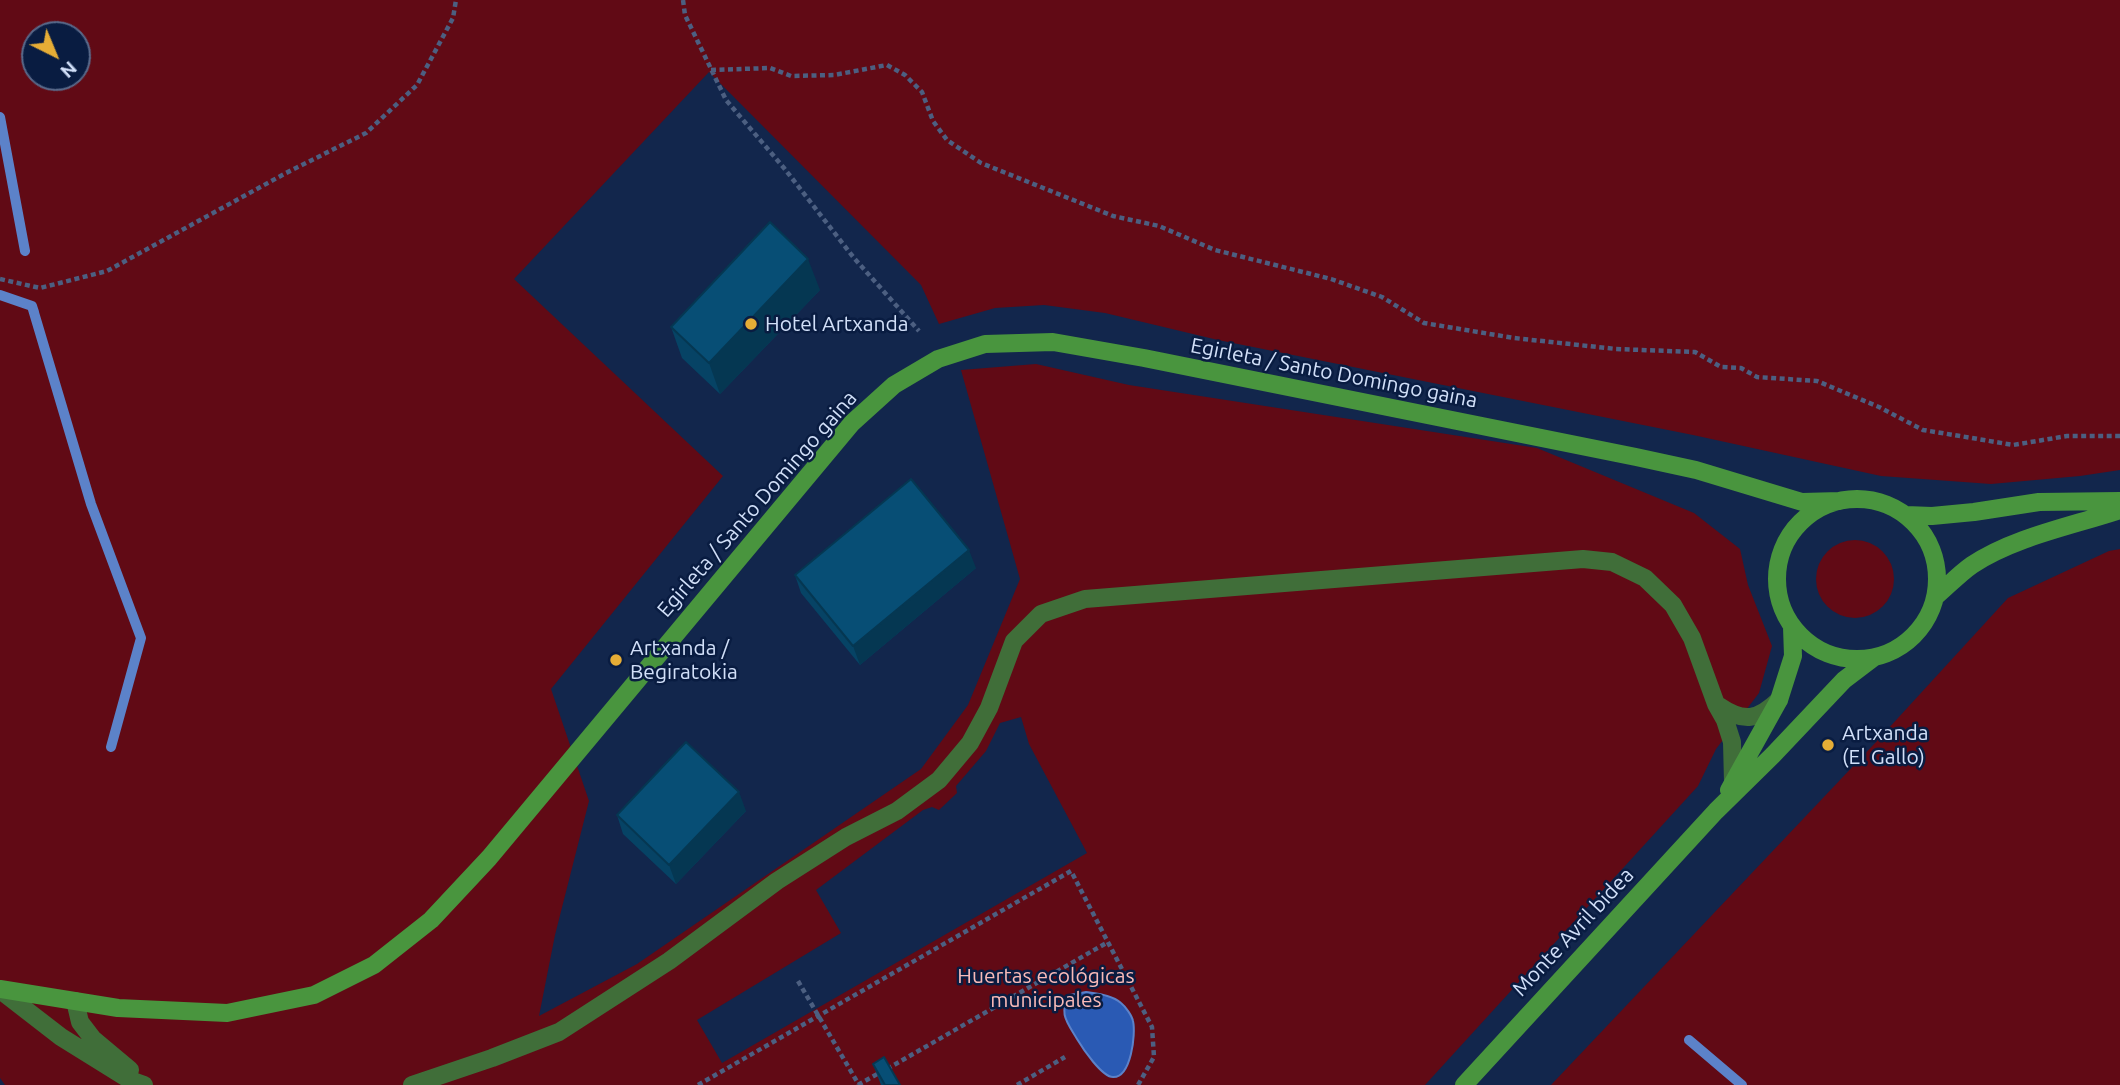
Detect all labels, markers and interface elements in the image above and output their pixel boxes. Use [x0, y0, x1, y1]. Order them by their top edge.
north arrow [21, 21, 91, 91]
text: N [56, 57, 82, 83]
place label: Hotel Artxanda [765, 311, 909, 337]
marker: Hotel Artxanda [743, 316, 759, 332]
street label: Egirleta / Santo Domingo gaina [1189, 333, 1479, 413]
street label: Egirleta / Santo Domingo gaina [652, 386, 862, 622]
place label: Artxanda / Begiratokia [630, 635, 738, 685]
marker: Artxanda / Begiratokia [608, 652, 624, 668]
place label: Artxanda (El Gallo) [1842, 720, 1929, 770]
marker: Artxanda (El Gallo) [1820, 737, 1836, 753]
street label: Monte Avril bidea [1507, 863, 1639, 1001]
park label: Huertas ecológicas municipales [957, 963, 1135, 1013]

